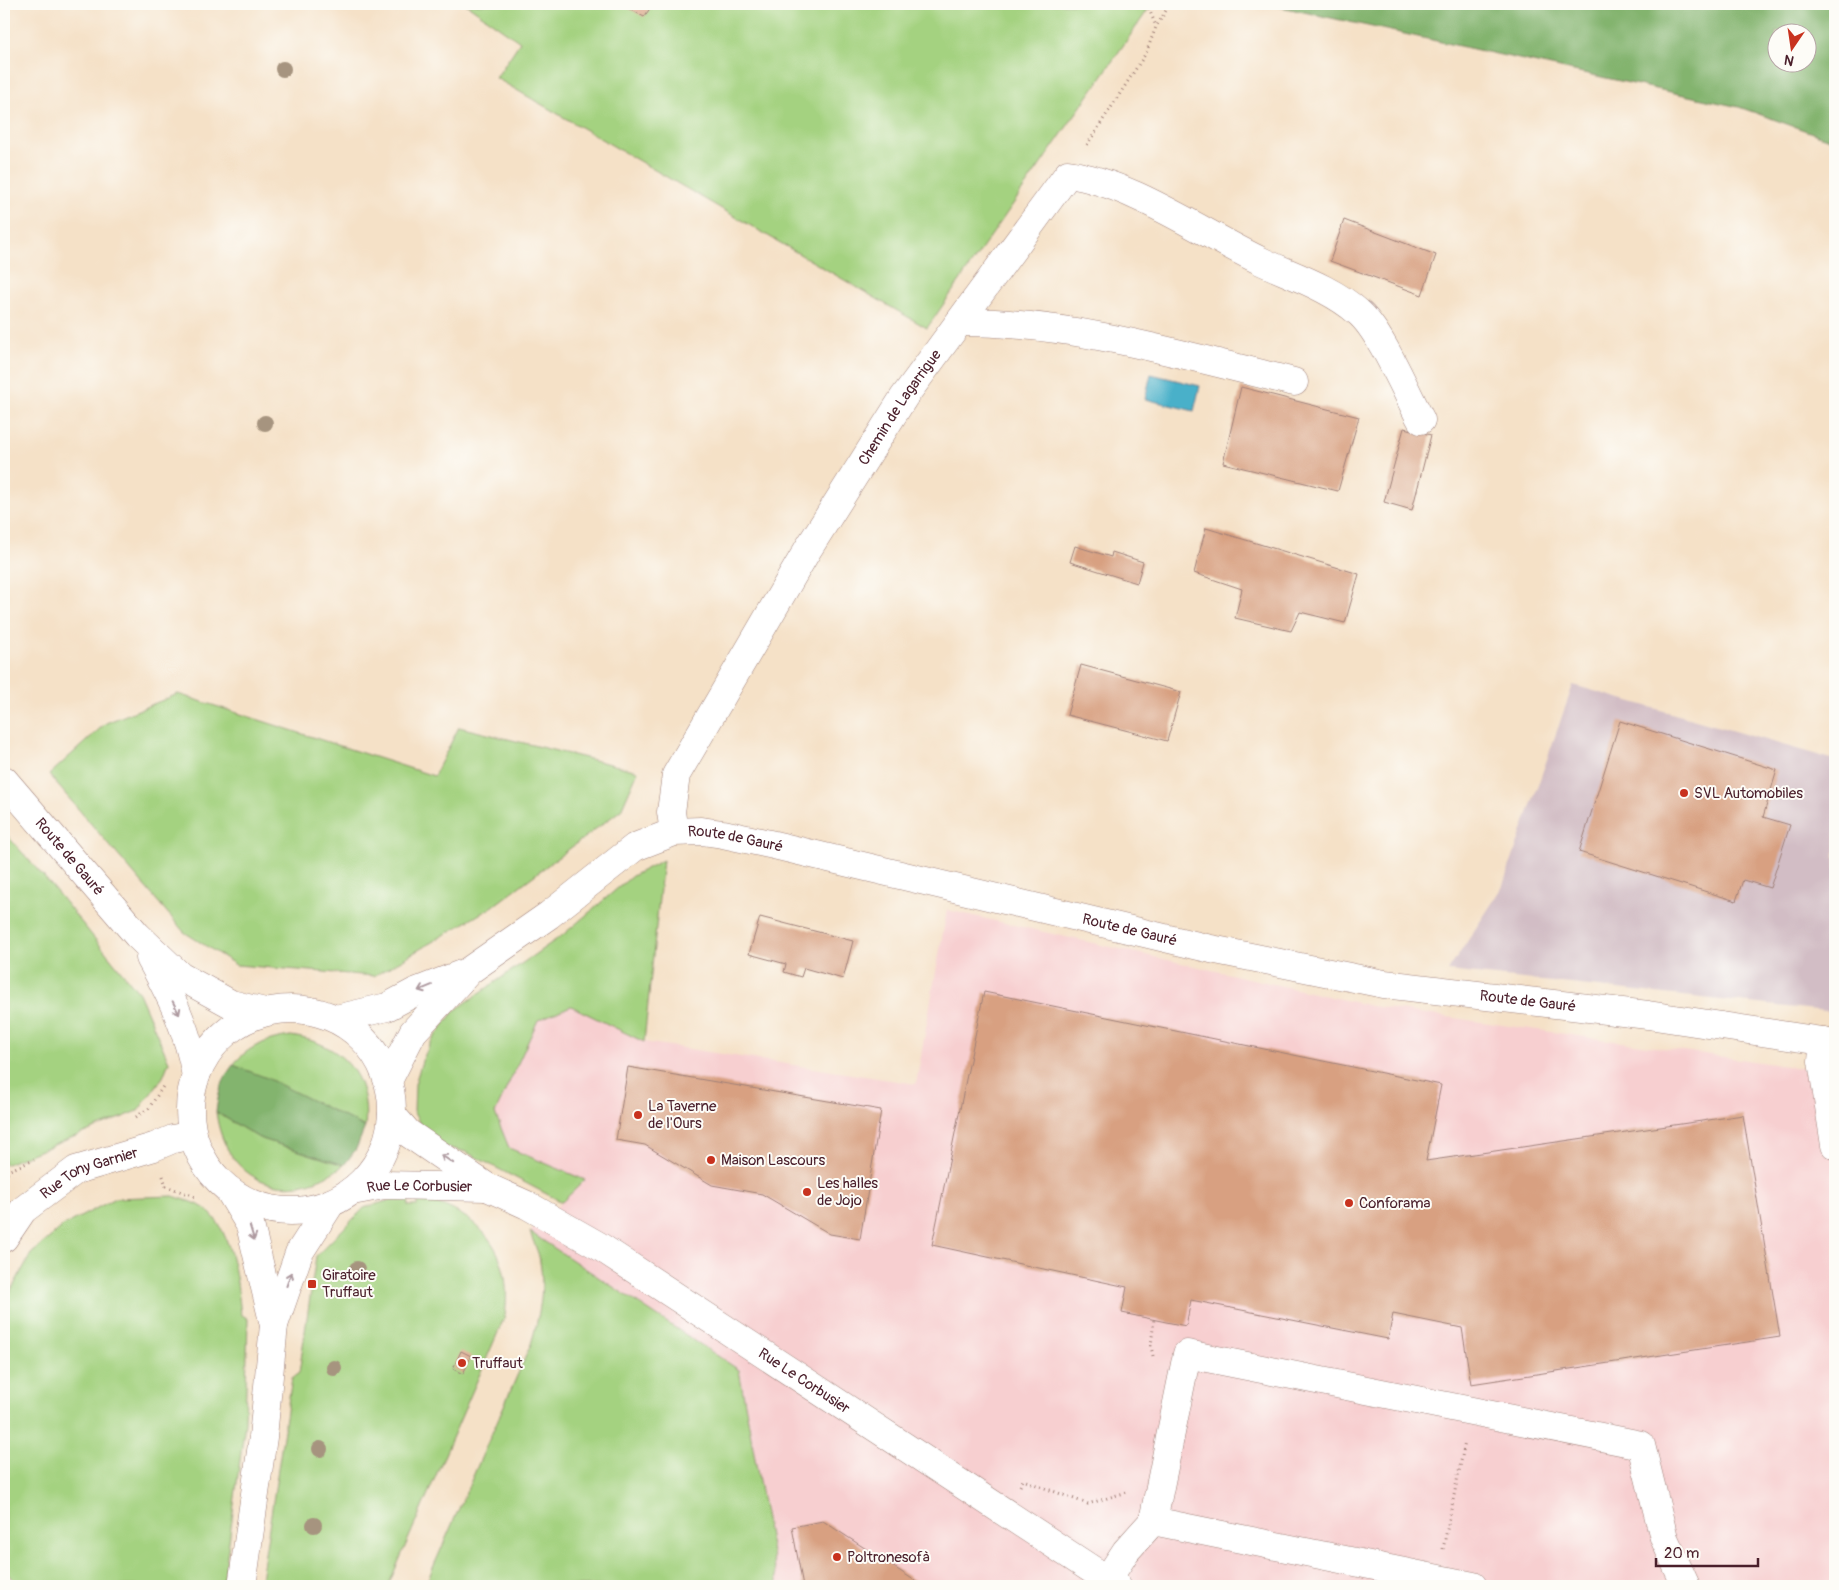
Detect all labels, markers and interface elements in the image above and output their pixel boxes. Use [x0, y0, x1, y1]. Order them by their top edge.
north arrow [1766, 22, 1816, 72]
text: N [1783, 51, 1796, 70]
street label: Chemin de Lagarrigue [854, 346, 946, 469]
place label: SVL Automobiles [1694, 784, 1803, 803]
marker: SVL Automobiles [1678, 787, 1690, 799]
street label: Route de Gauré [31, 814, 108, 900]
street label: Route de Gauré [687, 822, 785, 857]
street label: Route de Gauré [1080, 910, 1179, 951]
one-way arrow [418, 984, 433, 994]
street label: Route de Gauré [1479, 986, 1577, 1016]
one-way arrow [172, 1001, 182, 1016]
place label: La Taverne de l'Ours [648, 1097, 717, 1133]
marker: La Taverne de l'Ours [632, 1109, 644, 1121]
street label: Rue Tony Garnier [37, 1143, 141, 1204]
place label: Maison Lascours [721, 1151, 826, 1170]
one-way arrow [440, 1154, 454, 1164]
marker: Maison Lascours [705, 1154, 717, 1166]
place label: Les halles de Jojo [817, 1174, 878, 1210]
street label: Rue Le Corbusier [365, 1176, 473, 1198]
marker: Les halles de Jojo [801, 1186, 813, 1198]
place label: Conforama [1359, 1194, 1431, 1213]
marker: Conforama [1343, 1197, 1355, 1209]
one-way arrow [247, 1224, 257, 1240]
place label: Giratoire Truffaut [322, 1266, 376, 1302]
one-way arrow [285, 1271, 295, 1287]
marker: Giratoire Truffaut [306, 1278, 318, 1290]
street label: Rue Le Corbusier [755, 1344, 854, 1418]
place label: Truffaut [472, 1354, 524, 1373]
marker: Truffaut [456, 1357, 468, 1369]
scale bar [1656, 1535, 1759, 1567]
text: 20 m [1664, 1544, 1699, 1563]
place label: Poltronesofà [847, 1548, 930, 1567]
marker: Poltronesofà [831, 1551, 843, 1563]

